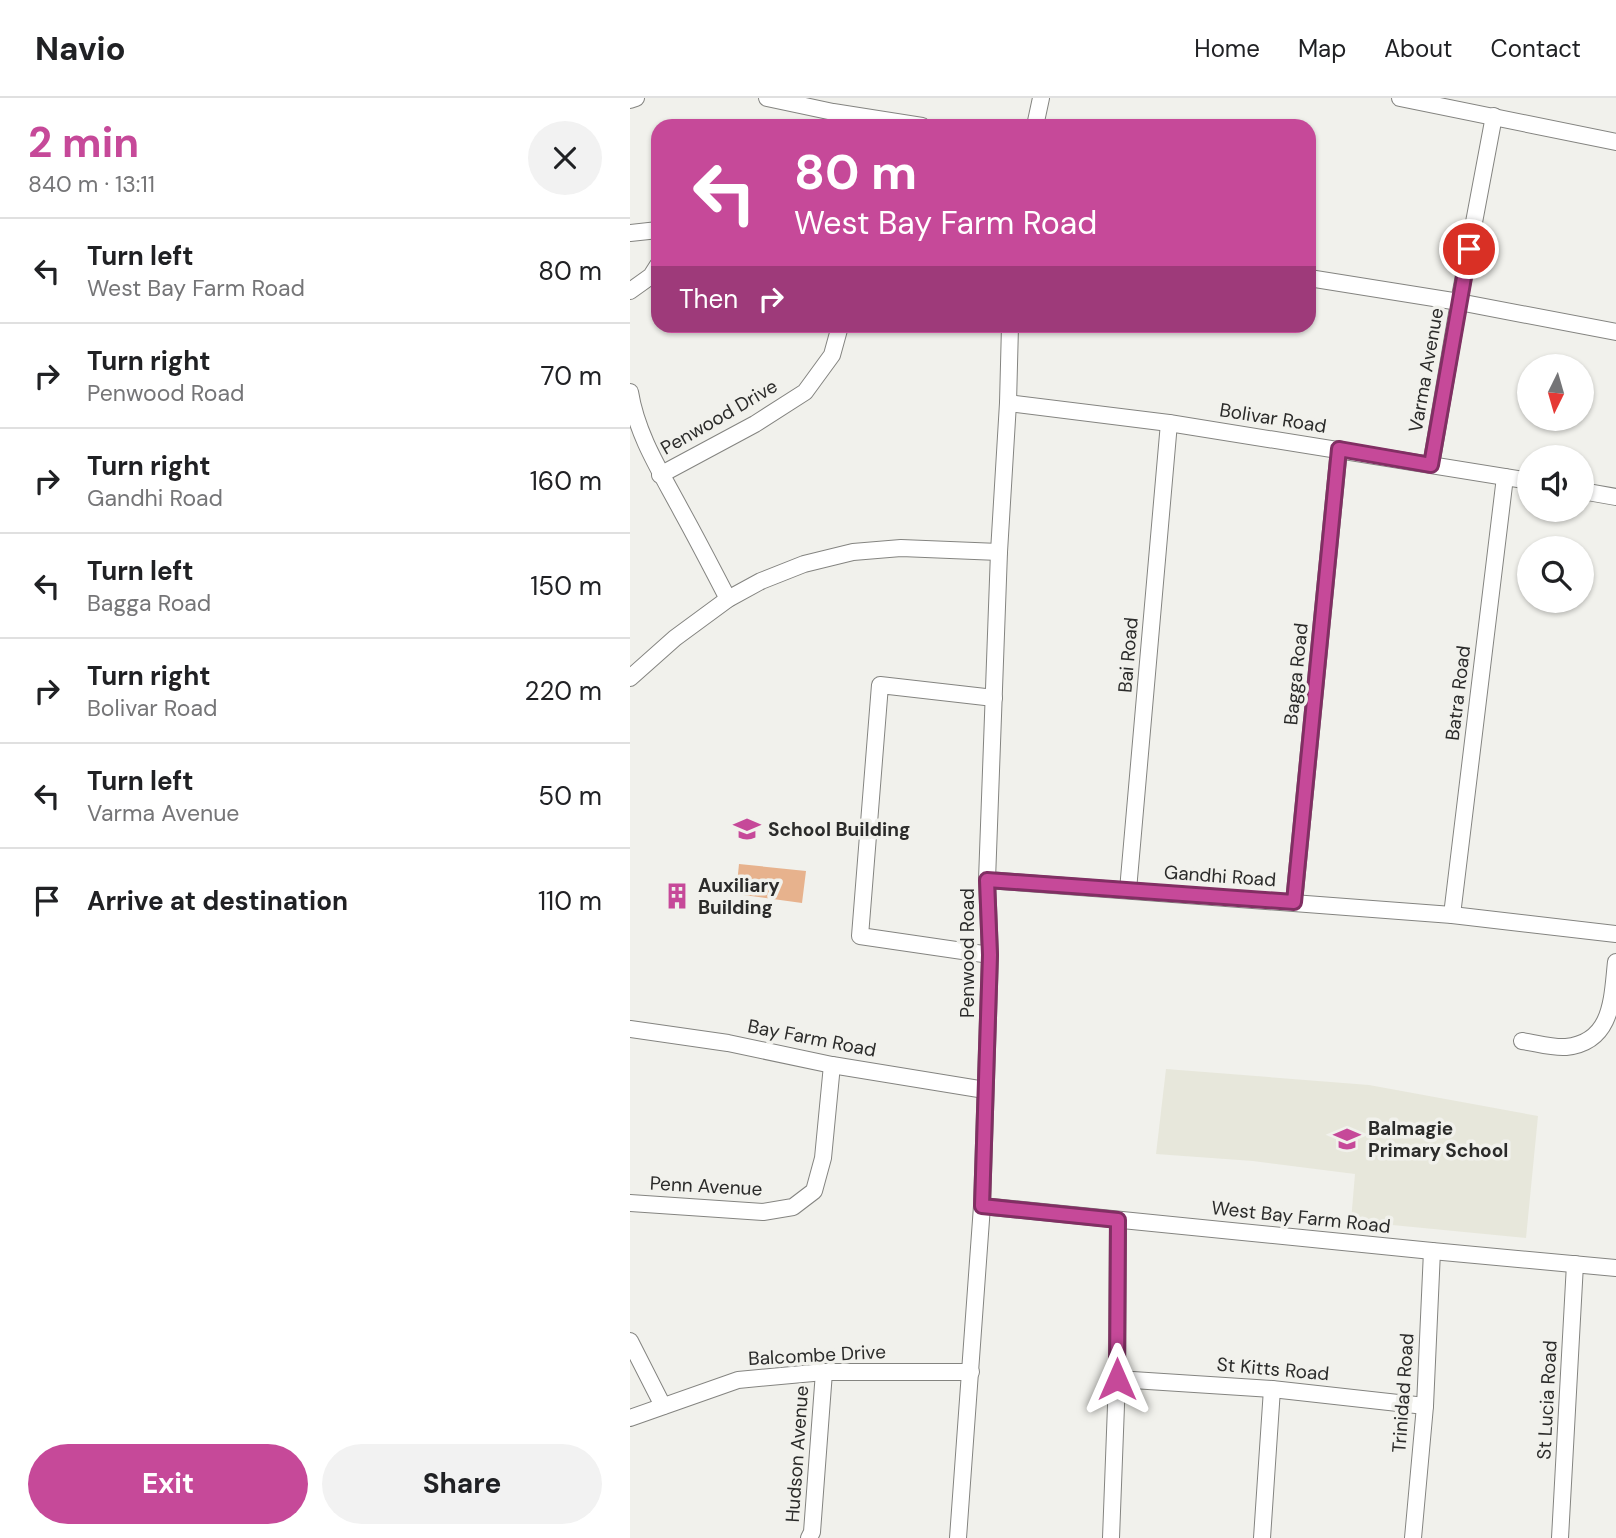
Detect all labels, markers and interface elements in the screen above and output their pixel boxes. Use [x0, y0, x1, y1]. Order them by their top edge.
text: Navio [35, 27, 126, 70]
text: Home [1194, 33, 1260, 64]
text: Map [1298, 33, 1346, 64]
text: About [1384, 33, 1453, 64]
text: Contact [1491, 33, 1581, 64]
text: 2 min [28, 115, 139, 170]
button: close [528, 121, 602, 195]
text: 80 m [794, 140, 917, 204]
icon: left [679, 147, 770, 238]
text: 840 m · 13:11 [28, 169, 155, 199]
text: West Bay Farm Road [794, 202, 1097, 244]
pin [1439, 219, 1499, 279]
icon: arrive [1450, 230, 1488, 268]
text: Turn left [87, 239, 194, 273]
icon: left [28, 252, 66, 290]
text: 80 m [538, 254, 602, 288]
text: West Bay Farm Road [87, 273, 305, 303]
icon: right [752, 280, 790, 318]
text: Then [679, 282, 738, 316]
street label: Varma Avenue [1403, 306, 1449, 434]
text: Turn right [87, 344, 211, 378]
north arrow [1517, 354, 1594, 430]
map controls [1517, 354, 1594, 613]
icon: right [28, 357, 66, 395]
text: 70 m [541, 359, 602, 393]
street label: Penwood Drive [656, 373, 782, 461]
text: Penwood Road [87, 378, 244, 408]
street label: Bolivar Road [1218, 397, 1328, 439]
button: sound [1517, 445, 1594, 522]
text: Turn right [87, 449, 211, 483]
icon: right [28, 462, 66, 500]
text: 160 m [530, 464, 602, 498]
text: Gandhi Road [87, 483, 223, 513]
button: search [1517, 536, 1594, 613]
text: Turn left [87, 554, 194, 588]
icon: left [28, 567, 66, 605]
text: 150 m [530, 569, 602, 603]
text: Bagga Road [87, 588, 211, 618]
street label: Bai Road [1112, 616, 1144, 694]
street label: Bagga Road [1278, 622, 1314, 726]
street label: Batra Road [1440, 644, 1476, 742]
text: Turn right [87, 659, 211, 693]
icon: right [28, 672, 66, 710]
text: 220 m [524, 674, 602, 708]
text: Bolivar Road [87, 693, 217, 723]
text: Turn left [87, 764, 194, 798]
icon: left [28, 777, 66, 815]
text: 50 m [538, 779, 602, 813]
text: Varma Avenue [87, 798, 239, 828]
school or university icon: School Building [732, 814, 762, 844]
place label: School Building [768, 817, 910, 842]
street label: Gandhi Road [1163, 860, 1277, 892]
place label: Auxiliary Building [698, 873, 780, 920]
building icon: Auxiliary Building [662, 881, 692, 911]
icon: arrive [28, 882, 66, 920]
text: Arrive at destination [87, 884, 348, 918]
text: 110 m [538, 884, 602, 918]
street label: Penwood Road [955, 888, 980, 1018]
street label: Bay Farm Road [746, 1013, 878, 1063]
place label: Balmagie Primary School [1368, 1116, 1508, 1163]
school or university icon: Balmagie Primary School [1332, 1124, 1362, 1154]
street label: Penn Avenue [649, 1171, 763, 1201]
street label: West Bay Farm Road [1210, 1195, 1392, 1239]
street label: Trinidad Road [1386, 1332, 1420, 1454]
street label: Balcombe Drive [748, 1339, 886, 1371]
street label: St Lucia Road [1531, 1340, 1563, 1460]
position arrow [1080, 1342, 1154, 1416]
street label: St Kitts Road [1216, 1352, 1330, 1386]
street label: Hudson Avenue [780, 1385, 814, 1523]
button: Exit [28, 1444, 308, 1524]
button: Share [322, 1444, 602, 1524]

